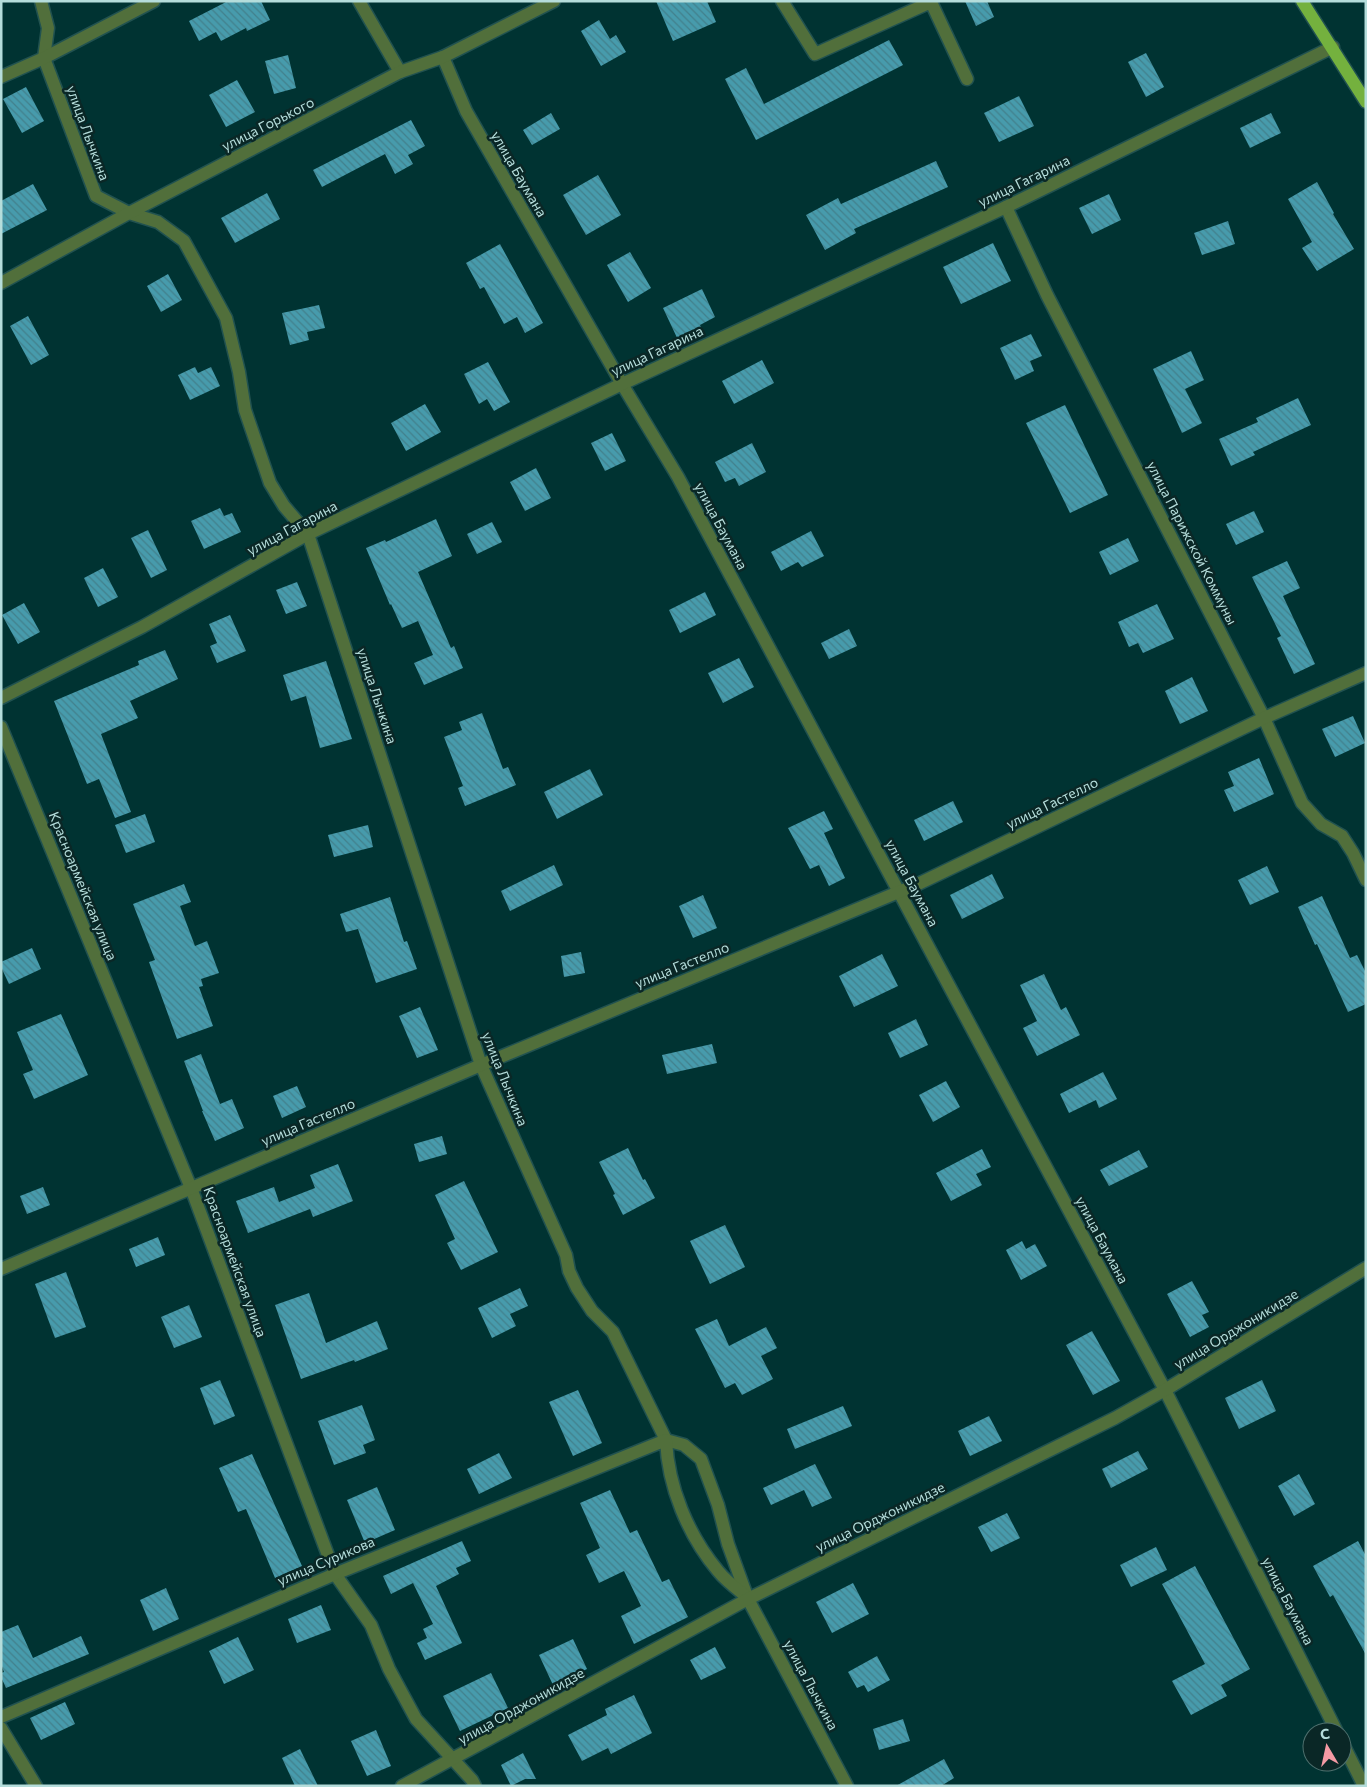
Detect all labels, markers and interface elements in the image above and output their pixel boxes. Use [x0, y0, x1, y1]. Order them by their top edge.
street label: улица Лычкина [63, 83, 114, 183]
street label: улица Горького [219, 93, 317, 154]
street label: улица Баумана [488, 128, 551, 220]
street label: улица Гагарина [975, 151, 1072, 210]
street label: улица Гагарина [608, 322, 706, 379]
street label: улица Парижской Коммуны [1144, 458, 1241, 627]
street label: улица Баумана [691, 479, 752, 572]
street label: улица Гагарина [244, 497, 340, 558]
street label: улица Лычкина [354, 646, 401, 746]
street label: улица Гастелло [1003, 773, 1101, 832]
street label: Красноармейская улица [46, 809, 121, 963]
street label: улица Баумана [882, 836, 943, 929]
street label: улица Гастелло [632, 938, 731, 991]
street label: улица Лычкина [479, 1029, 532, 1128]
street label: улица Гастелло [258, 1094, 357, 1149]
street label: Красноармейская улица [200, 1184, 271, 1339]
street label: улица Баумана [1072, 1193, 1133, 1286]
street label: улица Орджоникидзе [1171, 1285, 1301, 1372]
street label: улица Орджоникидзе [812, 1478, 947, 1555]
street label: улица Сурикова [275, 1532, 377, 1589]
street label: улица Баумана [1259, 1554, 1318, 1648]
street label: улица Лычкина [781, 1637, 842, 1733]
street label: улица Орджоникидзе [455, 1664, 587, 1747]
north arrow [1302, 1722, 1352, 1772]
text: С [1319, 1725, 1331, 1743]

